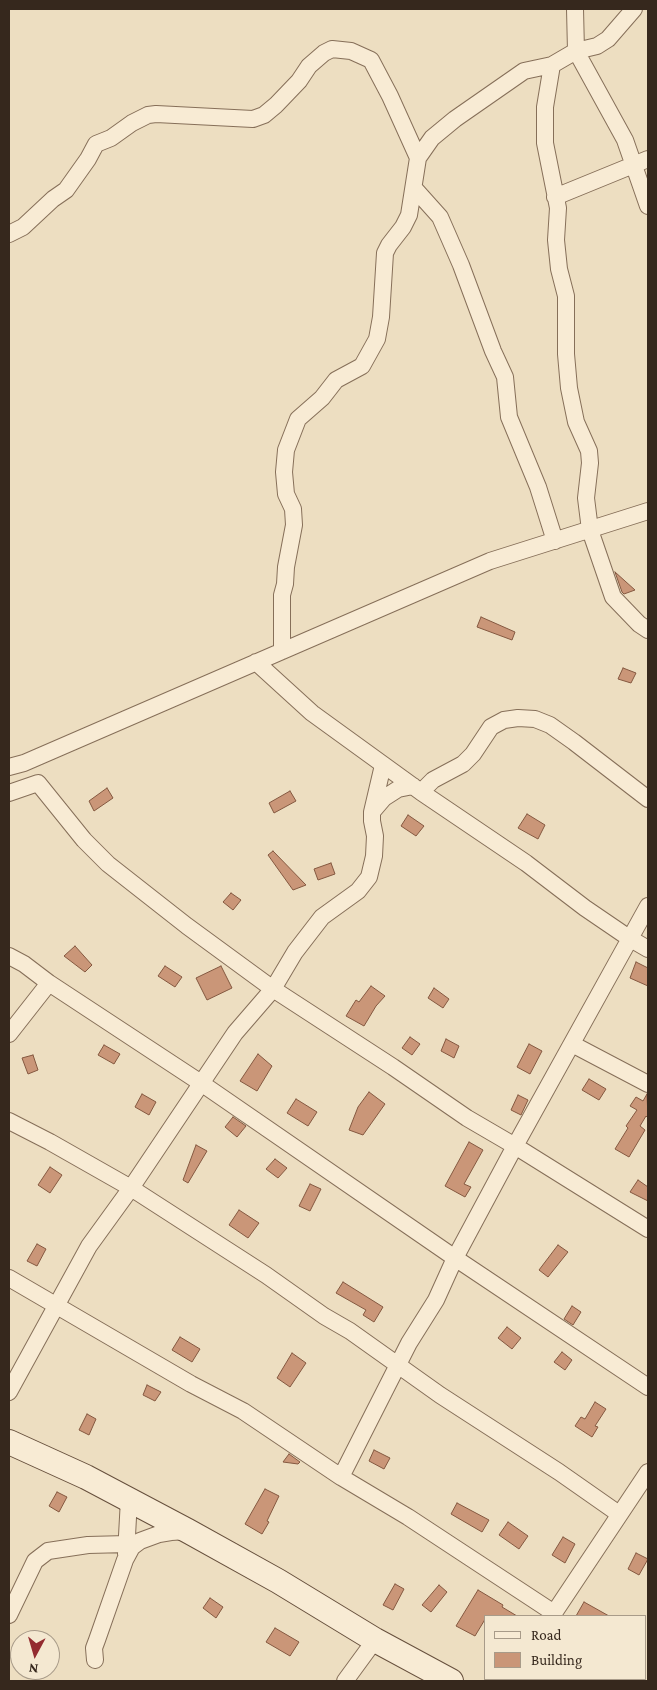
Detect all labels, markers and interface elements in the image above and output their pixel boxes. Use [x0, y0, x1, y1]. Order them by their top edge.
legend [484, 1615, 647, 1680]
text: Road [531, 1627, 561, 1643]
north arrow [10, 1630, 60, 1680]
text: Building [531, 1652, 582, 1668]
text: N [28, 1660, 39, 1677]

